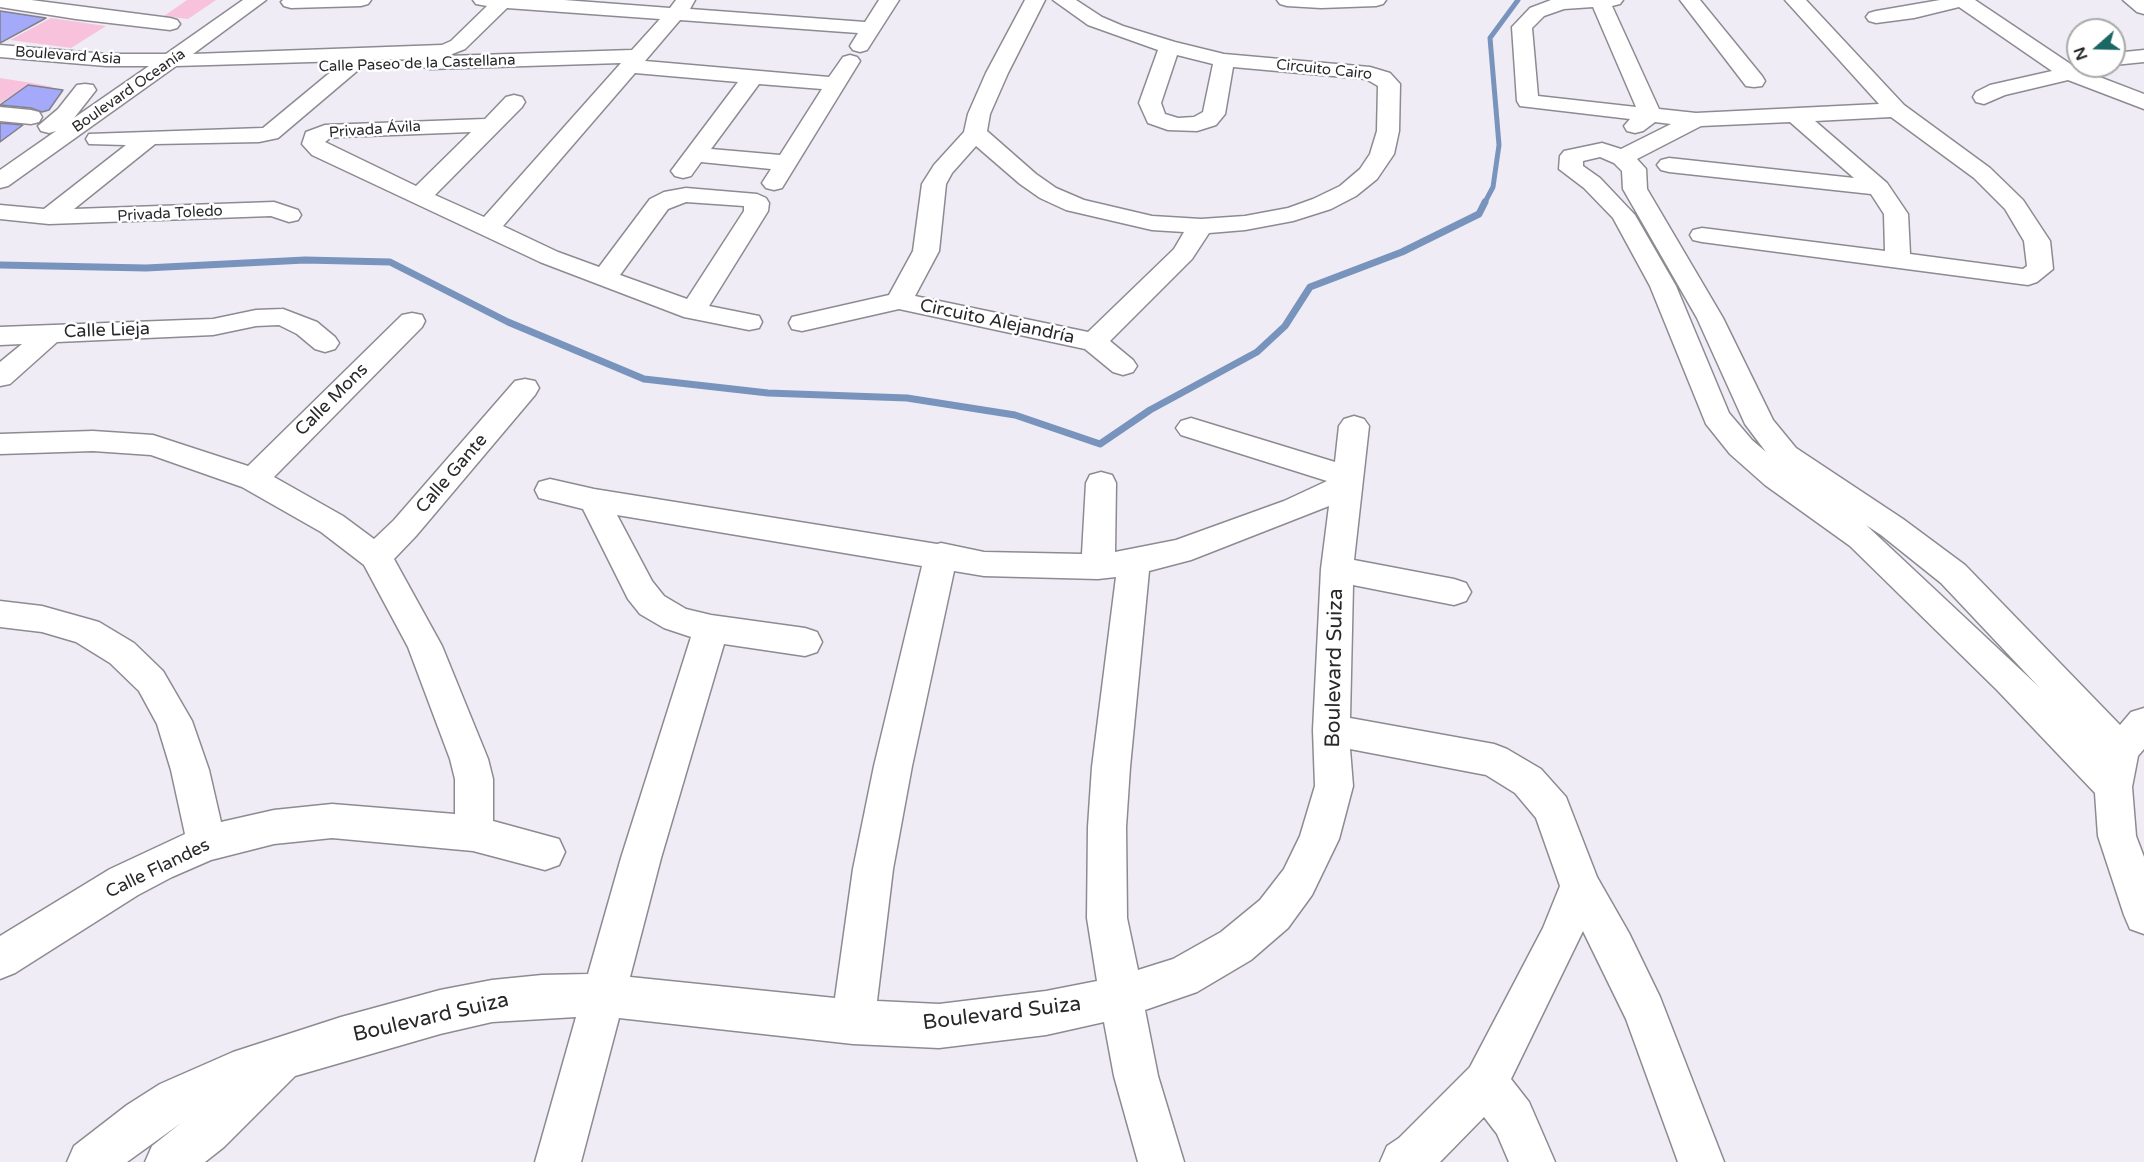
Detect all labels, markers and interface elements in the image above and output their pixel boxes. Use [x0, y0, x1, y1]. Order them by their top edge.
north arrow [2066, 18, 2126, 78]
street label: Boulevard Asia [14, 43, 122, 69]
text: N [2069, 44, 2093, 63]
street label: Boulevard Oceanía [69, 45, 189, 137]
street label: Calle Paseo de la Castellana [318, 52, 516, 76]
street label: Circuito Cairo [1275, 56, 1373, 84]
street label: Privada Ávila [328, 118, 422, 142]
street label: Privada Toledo [117, 202, 223, 226]
street label: Circuito Alejandría [918, 295, 1076, 349]
street label: Calle Lieja [64, 319, 150, 343]
street label: Calle Mons [291, 359, 373, 441]
street label: Calle Gante [412, 430, 492, 518]
street label: Boulevard Suiza [1321, 588, 1349, 748]
street label: Calle Flandes [102, 835, 214, 903]
street label: Boulevard Suiza [351, 988, 511, 1048]
street label: Boulevard Suiza [921, 992, 1083, 1036]

